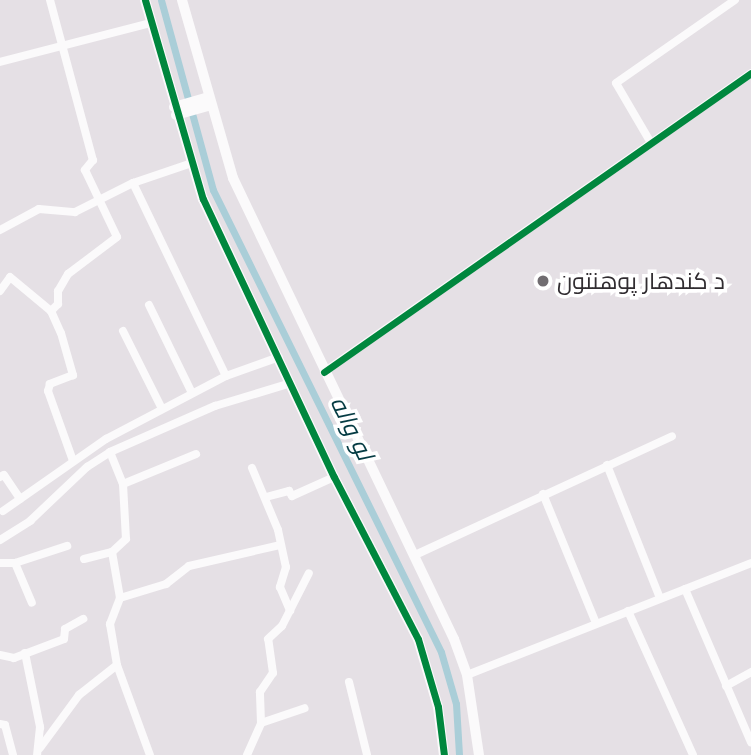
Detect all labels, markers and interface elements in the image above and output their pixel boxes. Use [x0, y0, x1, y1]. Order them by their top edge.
place label: د کندهار پوهنتون [557, 267, 725, 295]
marker: د کندهار پوهنتون [535, 273, 551, 289]
water label: لو واله [324, 391, 380, 465]

